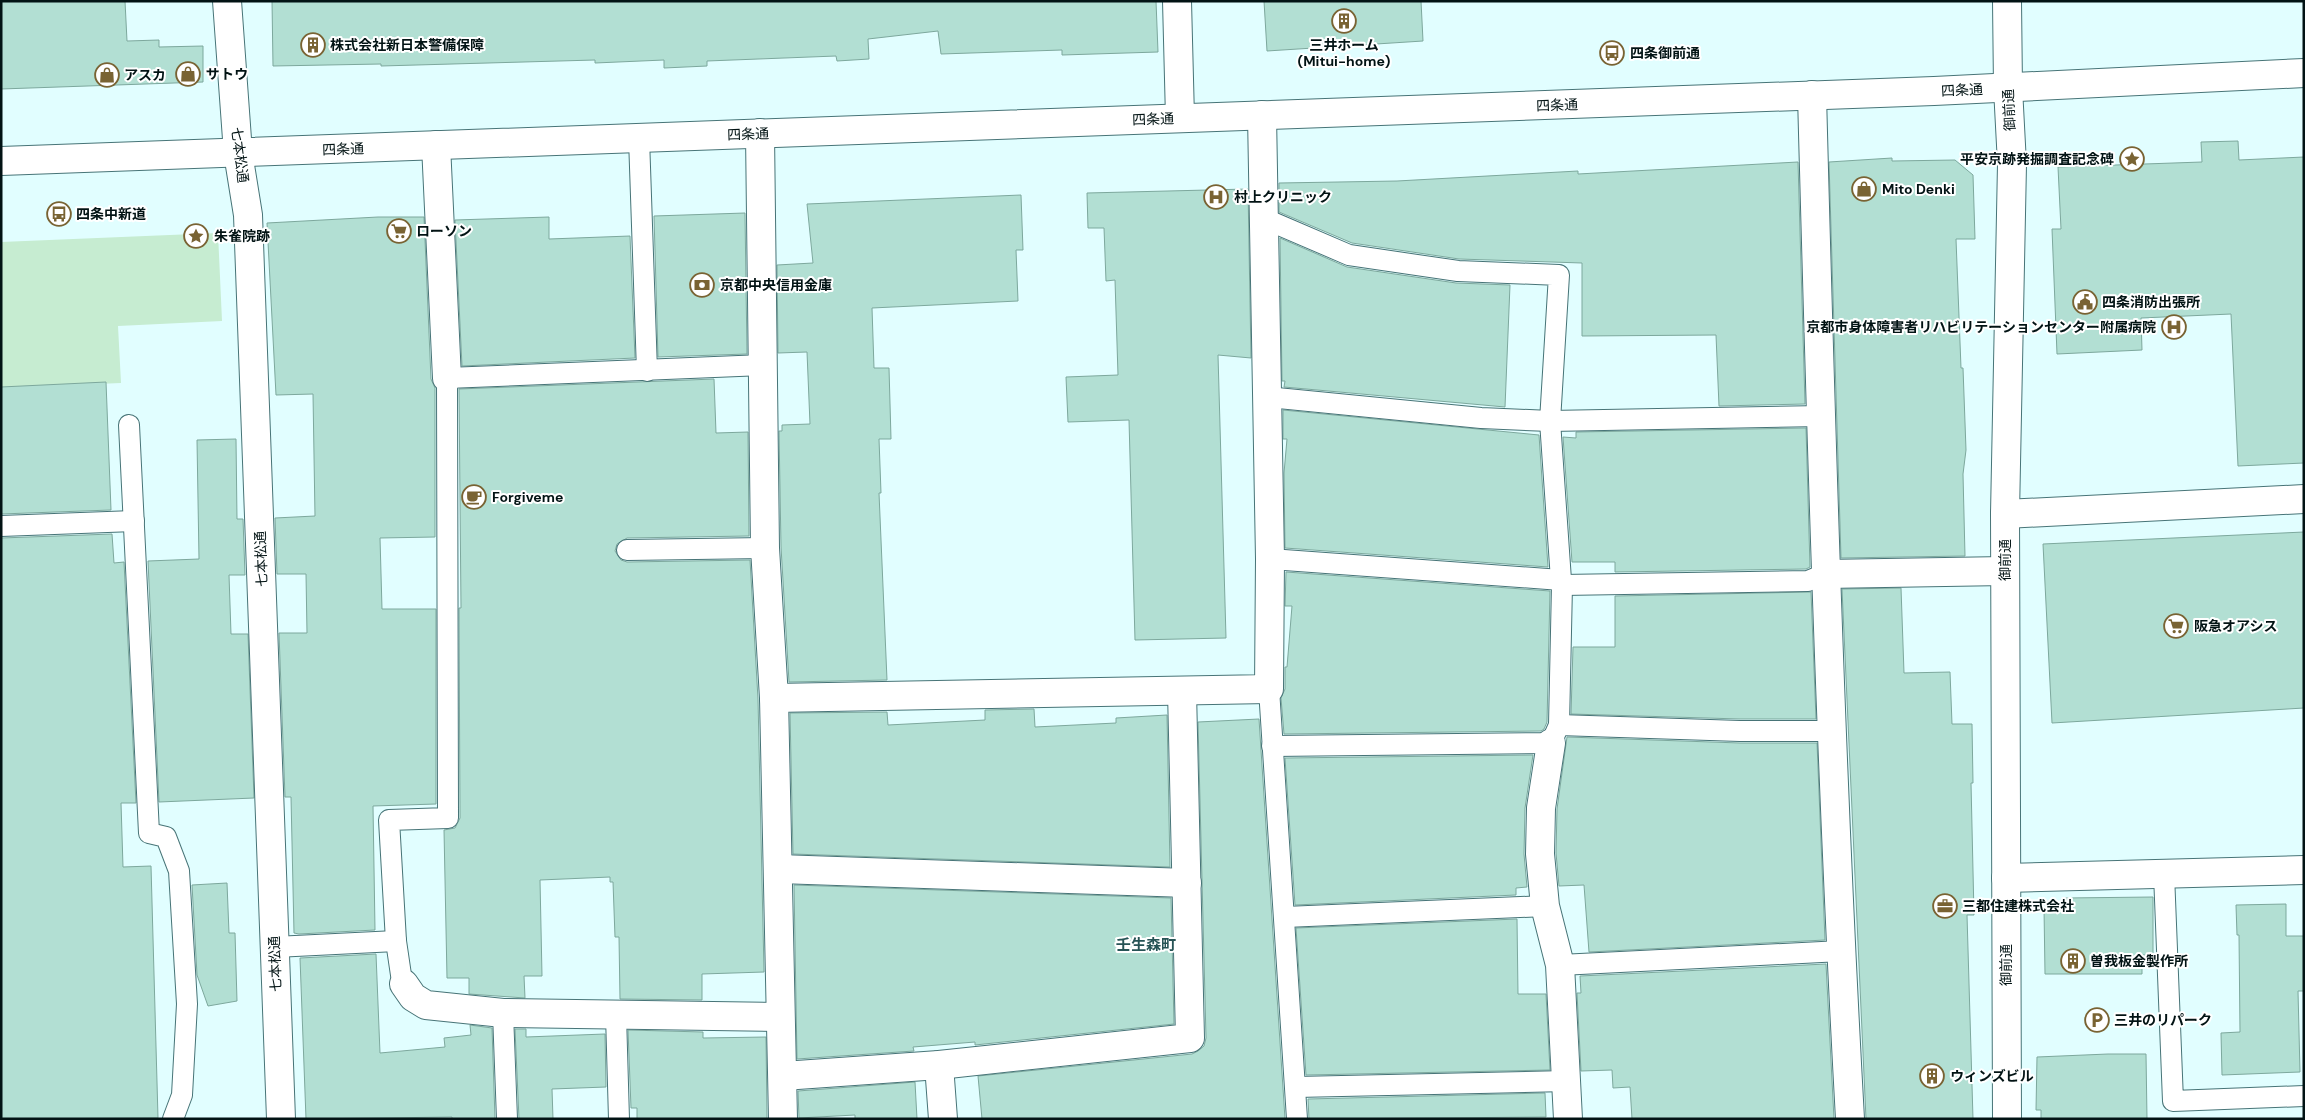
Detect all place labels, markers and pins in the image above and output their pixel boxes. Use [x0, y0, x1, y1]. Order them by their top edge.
building icon: 三井ホーム (Mitui-home) [1331, 8, 1357, 34]
building icon: 株式会社新日本警備保障 [300, 32, 326, 58]
place label: 株式会社新日本警備保障 [330, 36, 484, 54]
place label: 三井ホーム (Mitui-home) [1298, 36, 1391, 70]
bus stop icon: 四条御前通 [1599, 40, 1625, 66]
place label: 四条御前通 [1630, 44, 1700, 62]
shop icon: サトウ [175, 61, 201, 87]
shop icon: アスカ [94, 62, 120, 88]
place label: サトウ [206, 65, 248, 83]
place label: アスカ [124, 66, 166, 84]
place icon: 平安京跡発掘調査記念碑 [2119, 146, 2145, 172]
place label: 平安京跡発掘調査記念碑 [1960, 150, 2114, 168]
shop icon: Mito Denki [1851, 176, 1877, 202]
place label: Mito Denki [1882, 180, 1955, 198]
hospital icon: 村上クリニック [1203, 184, 1229, 210]
place label: 村上クリニック [1234, 188, 1332, 206]
bus stop icon: 四条中新道 [46, 201, 72, 227]
place label: 四条中新道 [76, 205, 146, 223]
supermarket icon: ローソン [386, 218, 412, 244]
place label: ローソン [416, 222, 472, 240]
place icon: 朱雀院跡 [183, 223, 209, 249]
place label: 朱雀院跡 [214, 227, 270, 245]
bank icon: 京都中央信用金庫 [689, 272, 715, 298]
place label: 京都中央信用金庫 [720, 276, 832, 294]
public building icon: 四条消防出張所 [2072, 289, 2098, 315]
place label: 四条消防出張所 [2102, 293, 2200, 311]
hospital icon: 京都市身体障害者リハビリテーションセンター附属病院 [2161, 314, 2187, 340]
place label: 京都市身体障害者リハビリテーションセンター附属病院 [1806, 318, 2156, 336]
cafe icon: Forgiveme [461, 484, 487, 510]
place label: Forgiveme [492, 488, 563, 506]
supermarket icon: 阪急オアシス [2163, 613, 2189, 639]
place label: 阪急オアシス [2194, 617, 2277, 635]
office icon: 三都住建株式会社 [1932, 893, 1958, 919]
place label: 三都住建株式会社 [1962, 897, 2074, 915]
building icon: 曽我板金製作所 [2060, 948, 2086, 974]
place label: 曽我板金製作所 [2090, 952, 2188, 970]
parking icon: 三井のリパーク [2084, 1007, 2110, 1033]
place label: 三井のリパーク [2114, 1011, 2212, 1029]
building icon: ウィンズビル [1919, 1063, 1945, 1089]
place label: ウィンズビル [1950, 1067, 2034, 1085]

